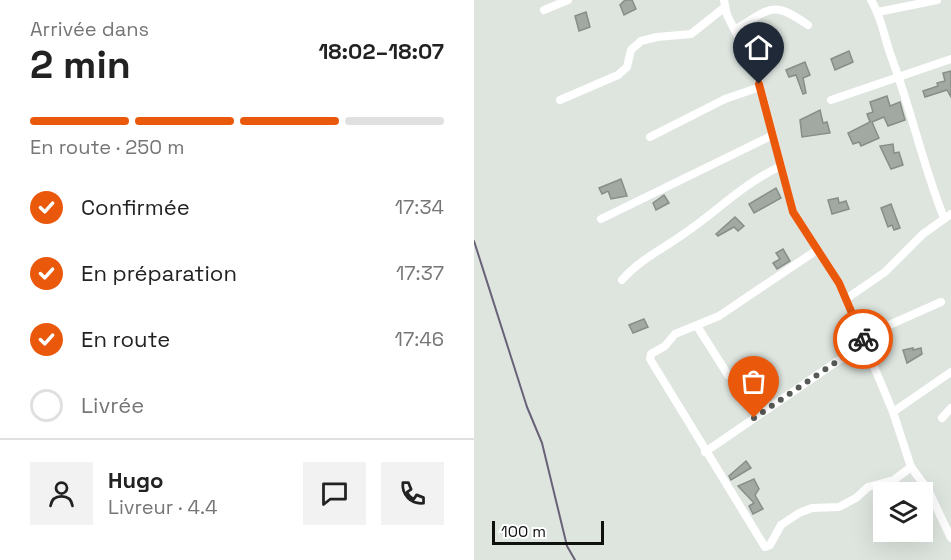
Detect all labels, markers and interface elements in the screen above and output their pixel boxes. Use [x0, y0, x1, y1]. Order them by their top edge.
text: Arrivée dans [30, 16, 149, 42]
pin [733, 22, 784, 84]
icon: home [742, 31, 775, 64]
text: 18:02–18:07 [318, 37, 444, 65]
text: 2 min [30, 40, 131, 89]
text: En route · 250 m [30, 134, 184, 160]
icon: check [30, 191, 63, 224]
text: Confirmée [81, 193, 190, 221]
text: 17:34 [395, 194, 444, 220]
icon: check [30, 257, 63, 290]
text: En préparation [81, 259, 237, 287]
text: 17:37 [396, 260, 444, 286]
courier [833, 309, 893, 369]
icon: check [30, 323, 63, 356]
icon: bike [847, 323, 880, 356]
text: En route [81, 325, 170, 353]
text: 17:46 [395, 326, 444, 352]
pin [728, 356, 779, 418]
icon: bag [737, 365, 770, 398]
text: Livrée [81, 391, 144, 419]
button: person [30, 462, 93, 525]
button: chat [303, 462, 366, 525]
button: phone [381, 462, 444, 525]
text: Hugo [108, 466, 163, 494]
map controls [873, 482, 933, 542]
button: layers [873, 482, 933, 542]
text: Livreur · 4.4 [108, 494, 217, 520]
scale bar [492, 518, 604, 546]
text: 100 m [501, 521, 546, 542]

